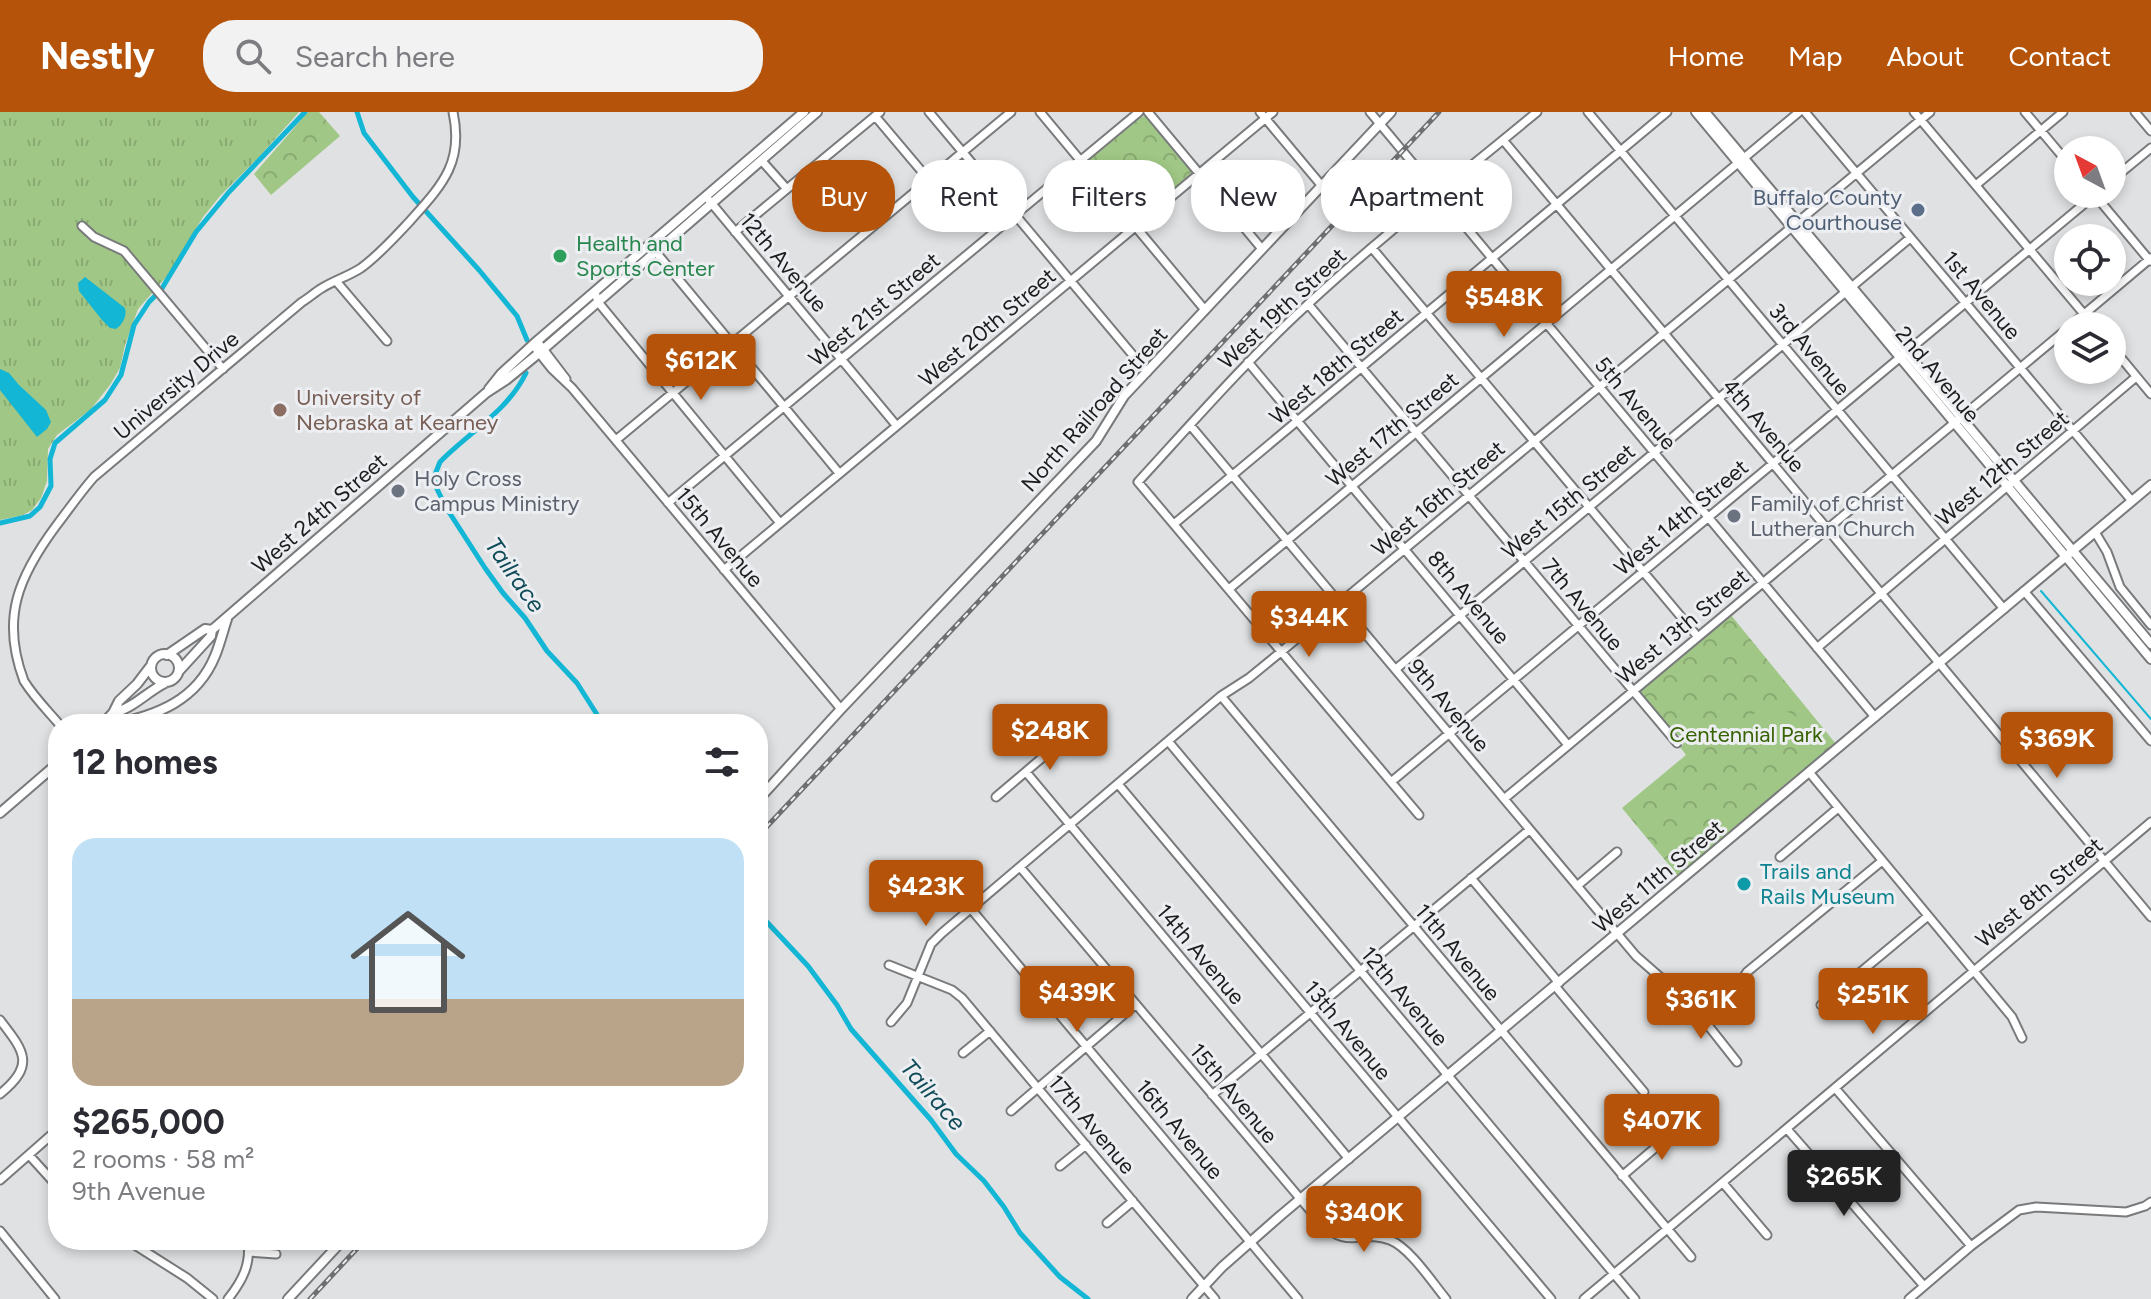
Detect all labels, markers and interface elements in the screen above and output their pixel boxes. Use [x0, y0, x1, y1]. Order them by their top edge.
search box [203, 20, 763, 92]
text: Nestly [40, 33, 155, 79]
icon: search [231, 34, 275, 78]
text: Search here [295, 38, 455, 75]
text: Home [1668, 39, 1744, 73]
text: Map [1788, 39, 1843, 73]
text: About [1887, 39, 1964, 73]
text: Contact [2008, 39, 2111, 73]
north arrow [2054, 136, 2126, 208]
map controls [2054, 136, 2126, 384]
chip: Buy [792, 160, 895, 232]
chip: Rent [911, 160, 1027, 232]
chip: Filters [1043, 160, 1175, 232]
chip: New [1191, 160, 1305, 232]
chip: Apartment [1321, 160, 1512, 232]
place label: Buffalo County Courthouse [1753, 184, 1902, 236]
marker: Buffalo County Courthouse [1909, 201, 1927, 219]
street label: 12th Avenue [734, 207, 833, 318]
button: locate [2054, 224, 2126, 296]
place label: Health and Sports Center [576, 230, 715, 282]
street label: West 19th Street [1213, 242, 1352, 375]
street label: 1st Avenue [1937, 245, 2027, 345]
marker: Health and Sports Center [551, 247, 569, 265]
street label: West 21st Street [803, 247, 946, 372]
street label: West 20th Street [913, 262, 1061, 392]
pin: $548K [1448, 271, 1560, 339]
text: $548K [1464, 281, 1544, 313]
street label: 3rd Avenue [1763, 298, 1856, 401]
street label: West 18th Street [1264, 303, 1409, 430]
button: layers [2054, 312, 2126, 384]
street label: North Railroad Street [1015, 321, 1173, 497]
street label: 2nd Avenue [1890, 321, 1986, 428]
street label: University Drive [108, 325, 244, 446]
pin: $612K [645, 334, 757, 402]
text: $612K [665, 344, 737, 376]
street label: 5th Avenue [1589, 351, 1682, 455]
street label: West 17th Street [1321, 366, 1464, 493]
street label: 4th Avenue [1717, 373, 1811, 478]
place label: University of Nebraska at Kearney [296, 384, 499, 436]
marker: University of Nebraska at Kearney [271, 401, 289, 419]
street label: West 12th Street [1930, 405, 2074, 532]
street label: West 16th Street [1366, 435, 1510, 562]
street label: West 15th Street [1496, 438, 1640, 565]
street label: West 24th Street [246, 447, 392, 579]
street label: West 14th Street [1609, 453, 1754, 581]
place label: Holy Cross Campus Ministry [414, 465, 580, 517]
marker: Holy Cross Campus Ministry [389, 482, 407, 500]
street label: 15th Avenue [670, 482, 769, 593]
place label: Family of Christ Lutheran Church [1750, 490, 1915, 542]
marker: Family of Christ Lutheran Church [1725, 507, 1743, 525]
water label: Tailrace [479, 532, 552, 618]
street label: 8th Avenue [1422, 545, 1516, 650]
street label: 7th Avenue [1536, 553, 1629, 656]
street label: West 13th Street [1610, 563, 1754, 690]
pin: $344K [1253, 591, 1365, 659]
text: $344K [1269, 601, 1349, 633]
street label: 9th Avenue [1402, 653, 1495, 757]
pin: $248K [994, 704, 1106, 772]
pin: $369K [2001, 712, 2113, 780]
text: $248K [1010, 714, 1090, 746]
park label: Centennial Park [1669, 721, 1823, 748]
text: $369K [2019, 722, 2095, 754]
icon: filters [700, 740, 744, 784]
text: 12 homes [72, 742, 218, 783]
street label: West 11th Street [1588, 814, 1729, 939]
street label: West 8th Street [1970, 831, 2108, 953]
place label: Trails and Rails Museum [1760, 858, 1895, 910]
pin: $423K [870, 860, 982, 928]
text: $423K [887, 870, 965, 902]
marker: Trails and Rails Museum [1735, 875, 1753, 893]
icon: home [336, 890, 480, 1034]
street label: 14th Avenue [1151, 898, 1251, 1010]
street label: 11th Avenue [1409, 898, 1506, 1006]
street label: 12th Avenue [1355, 941, 1454, 1052]
pin: $439K [1021, 966, 1133, 1034]
pin: $251K [1817, 968, 1929, 1036]
pin: $361K [1645, 973, 1757, 1041]
street label: 13th Avenue [1298, 975, 1397, 1086]
text: $439K [1038, 976, 1116, 1008]
text: $251K [1837, 978, 1909, 1010]
text: $361K [1665, 983, 1737, 1015]
street label: 15th Avenue [1184, 1038, 1283, 1149]
water label: Tailrace [894, 1053, 972, 1136]
street label: 17th Avenue [1042, 1069, 1141, 1179]
street label: 16th Avenue [1130, 1074, 1229, 1185]
pin: $407K [1606, 1094, 1718, 1162]
text: $265,000 [72, 1102, 225, 1143]
text: $407K [1622, 1104, 1702, 1136]
text: 2 rooms · 58 m² [72, 1143, 254, 1175]
pin: $265K [1788, 1150, 1900, 1218]
text: $265K [1806, 1160, 1882, 1192]
text: 9th Avenue [72, 1175, 205, 1207]
pin: $340K [1308, 1186, 1420, 1254]
text: $340K [1324, 1196, 1404, 1228]

